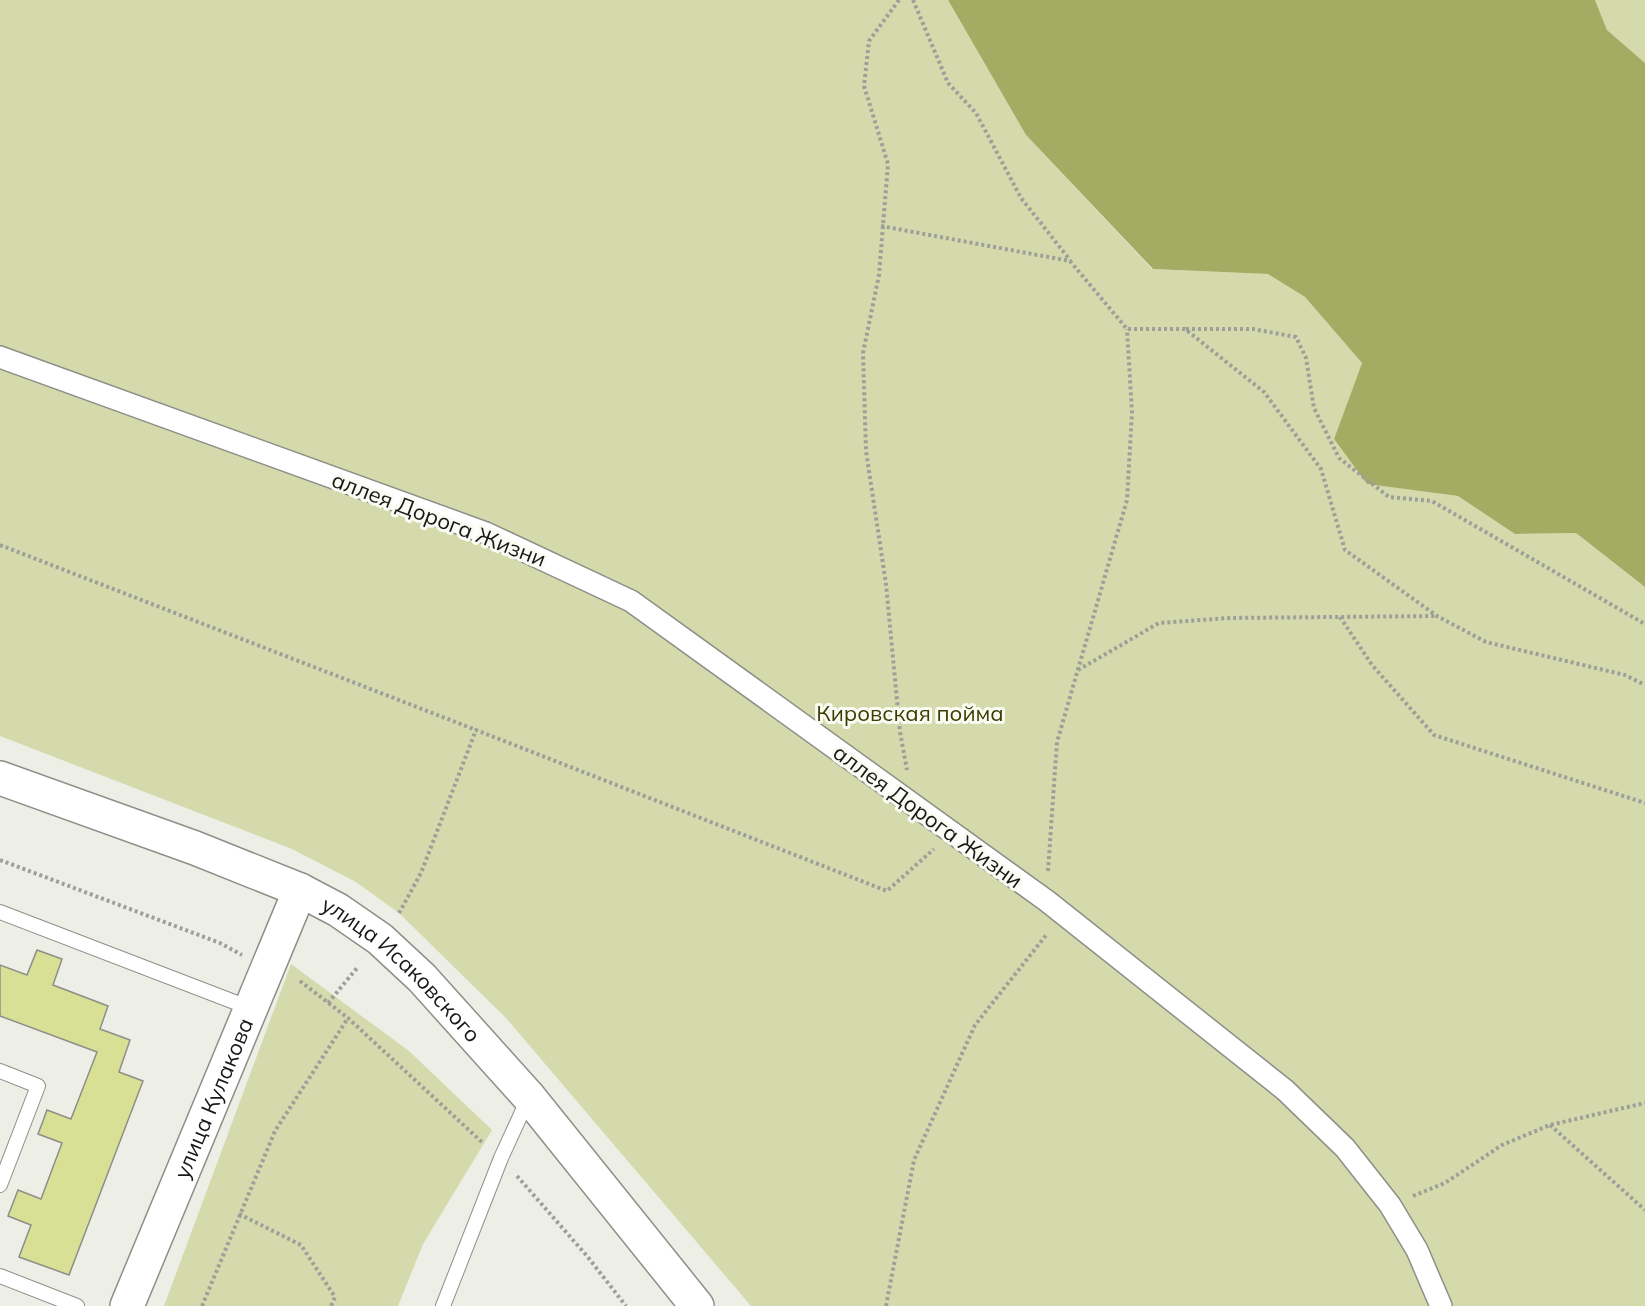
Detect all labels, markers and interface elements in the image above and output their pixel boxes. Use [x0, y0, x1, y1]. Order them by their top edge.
street label: аллея Дорога Жизни [328, 465, 550, 573]
park label: Кировская пойма [816, 699, 1004, 727]
street label: аллея Дорога Жизни [828, 738, 1028, 894]
street label: улица Исаковского [317, 890, 487, 1048]
street label: улица Кулакова [167, 1014, 259, 1183]

